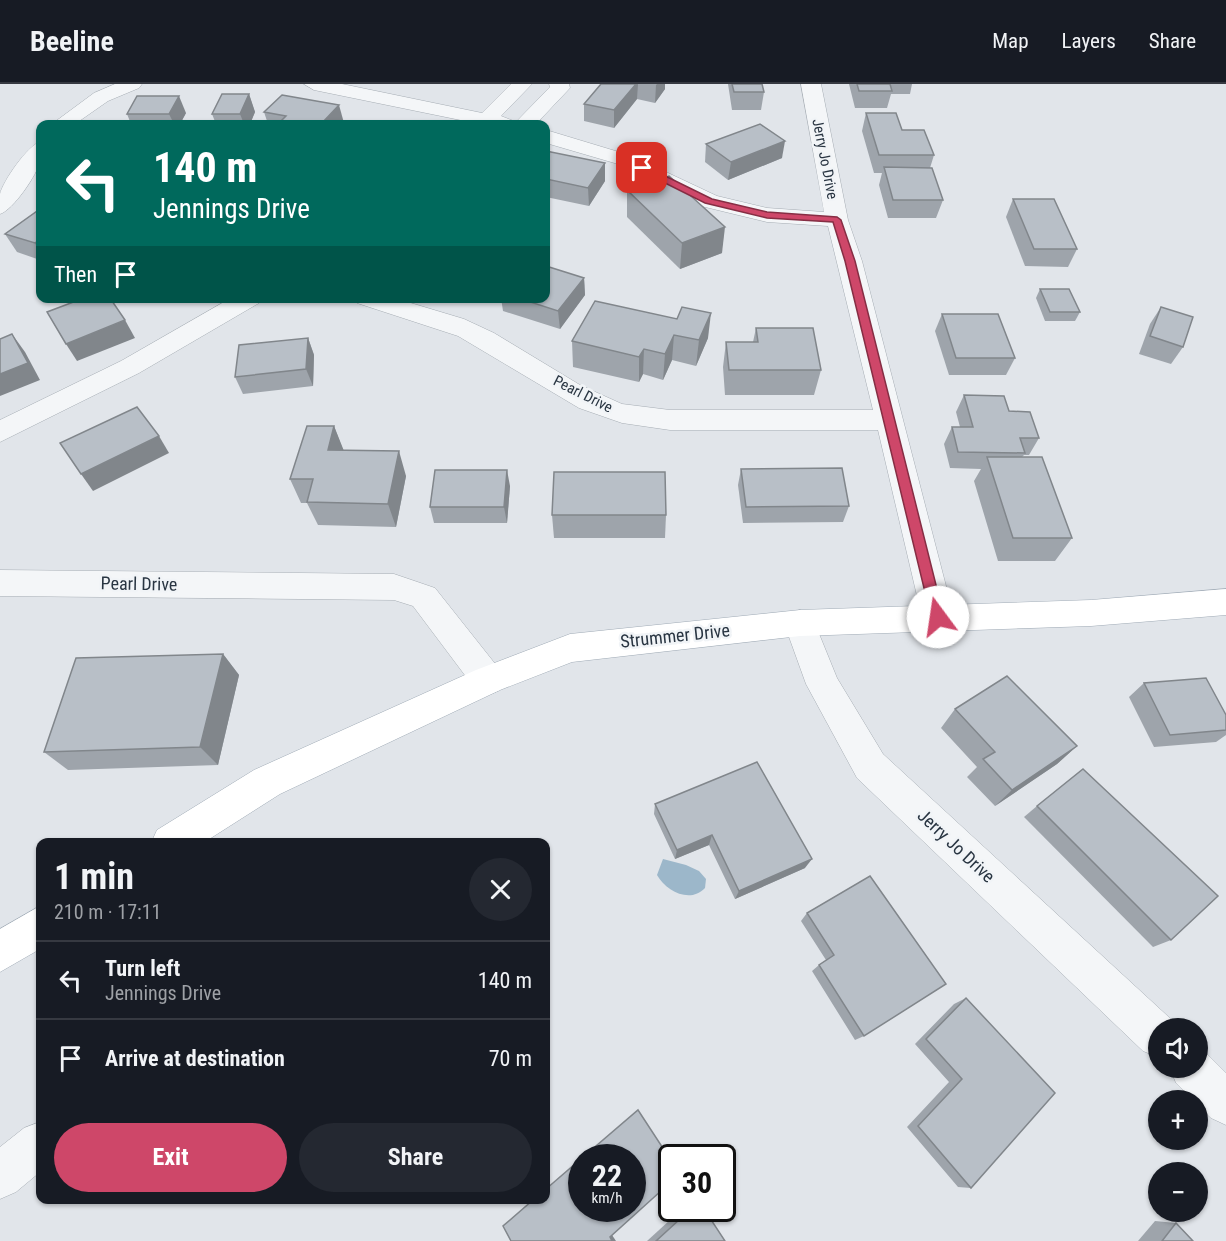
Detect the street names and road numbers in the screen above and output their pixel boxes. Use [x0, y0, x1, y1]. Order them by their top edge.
street label: Jerry Jo Drive [808, 117, 842, 201]
street label: Pearl Drive [550, 371, 616, 417]
street label: Pearl Drive [101, 572, 177, 595]
street label: Strummer Drive [619, 619, 731, 652]
street label: Jerry Jo Drive [913, 805, 999, 887]

